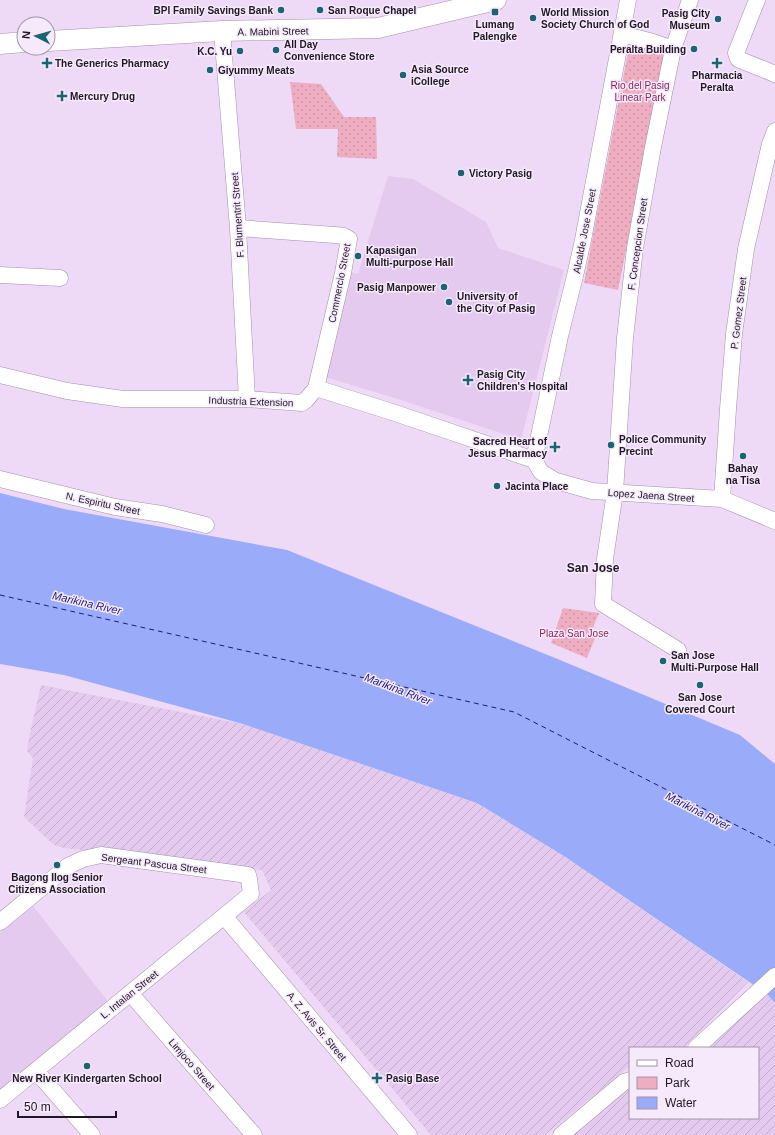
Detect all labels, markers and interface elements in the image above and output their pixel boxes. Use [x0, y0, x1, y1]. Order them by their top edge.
place label: BPI Family Savings Bank [154, 5, 273, 16]
marker: BPI Family Savings Bank [276, 5, 286, 15]
marker: San Roque Chapel [315, 5, 325, 15]
place label: San Roque Chapel [328, 5, 417, 16]
marker: Lumang Palengke [490, 7, 500, 17]
place label: World Mission Society Church of God [541, 7, 649, 30]
place label: Pasig City Museum [662, 8, 710, 31]
marker: World Mission Society Church of God [528, 13, 538, 23]
marker: Pasig City Museum [713, 14, 723, 24]
north arrow [16, 16, 56, 56]
place label: Lumang Palengke [473, 19, 517, 42]
street label: A. Mabini Street [237, 25, 309, 38]
text: N [20, 30, 32, 40]
place label: All Day Convenience Store [284, 39, 375, 62]
place label: Peralta Building [610, 44, 686, 55]
marker: Peralta Building [689, 44, 699, 54]
marker: All Day Convenience Store [271, 45, 281, 55]
place label: K.C. Yu [197, 46, 232, 57]
marker: K.C. Yu [235, 46, 245, 56]
marker: The Generics Pharmacy [42, 58, 52, 68]
place label: The Generics Pharmacy [55, 58, 169, 69]
marker: Pharmacia Peralta [712, 58, 722, 68]
place label: Asia Source iCollege [411, 64, 469, 87]
marker: Giyummy Meats [205, 65, 215, 75]
place label: Giyummy Meats [218, 65, 295, 76]
marker: Asia Source iCollege [398, 70, 408, 80]
place label: Pharmacia Peralta [692, 70, 743, 93]
park label: Rio del Pasig Linear Park [611, 80, 669, 103]
marker: Mercury Drug [57, 91, 67, 101]
place label: Mercury Drug [70, 91, 135, 102]
marker: Victory Pasig [456, 168, 466, 178]
place label: Victory Pasig [469, 168, 532, 179]
street label: F. Blumentrit Street [229, 172, 246, 258]
street label: Alcalde Jose Street [571, 188, 598, 274]
street label: F. Concepcion Street [626, 197, 649, 291]
street label: Commercio Street [326, 242, 353, 324]
place label: Kapasigan Multi-purpose Hall [366, 245, 453, 268]
marker: Kapasigan Multi-purpose Hall [353, 251, 363, 261]
street label: P. Gomez Street [729, 276, 748, 350]
place label: Pasig Manpower [357, 282, 436, 293]
marker: Pasig Manpower [439, 282, 449, 292]
place label: University of the City of Pasig [457, 291, 535, 314]
marker: University of the City of Pasig [444, 297, 454, 307]
place label: Pasig City Children's Hospital [477, 369, 568, 392]
marker: Pasig City Children's Hospital [462, 374, 474, 386]
street label: Industria Extension [208, 395, 294, 408]
place label: Police Community Precint [619, 434, 707, 457]
place label: Sacred Heart of Jesus Pharmacy [468, 436, 548, 459]
marker: Police Community Precint [606, 440, 616, 450]
marker: Sacred Heart of Jesus Pharmacy [550, 442, 560, 452]
marker: Bahay na Tisa [738, 451, 748, 461]
place label: Bahay na Tisa [726, 463, 761, 486]
marker: Jacinta Place [492, 481, 502, 491]
place label: Jacinta Place [505, 481, 569, 492]
street label: Lopez Jaena Street [607, 487, 695, 504]
street label: N. Espiritu Street [65, 490, 141, 517]
district label: San Jose [567, 561, 620, 575]
water label: Marikina River [51, 589, 124, 617]
park label: Plaza San Jose [539, 628, 609, 639]
place label: San Jose Multi-Purpose Hall [671, 650, 759, 673]
marker: San Jose Multi-Purpose Hall [658, 656, 668, 666]
water label: Marikina River [363, 671, 434, 708]
marker: San Jose Covered Court [695, 680, 705, 690]
place label: San Jose Covered Court [665, 692, 735, 715]
water label: Marikina River [664, 790, 733, 833]
street label: Sergeant Pascua Street [101, 852, 208, 875]
marker: Bagong Ilog Senior Citizens Association [52, 860, 62, 870]
place label: Bagong Ilog Senior Citizens Association [8, 872, 106, 895]
street label: L. Intalan Street [98, 968, 160, 1021]
street label: A. Z. Avis Sr. Street [285, 990, 349, 1063]
street label: Limjoco Street [167, 1037, 217, 1092]
legend [629, 1047, 759, 1119]
text: Road [665, 1056, 694, 1070]
marker: New River Kindergarten School [82, 1061, 92, 1071]
marker: Pasig Base [371, 1072, 383, 1084]
place label: New River Kindergarten School [12, 1073, 162, 1084]
place label: Pasig Base [386, 1073, 440, 1084]
text: Park [665, 1076, 691, 1090]
scale bar [18, 1093, 116, 1119]
text: Water [665, 1096, 697, 1110]
text: 50 m [24, 1100, 51, 1114]

